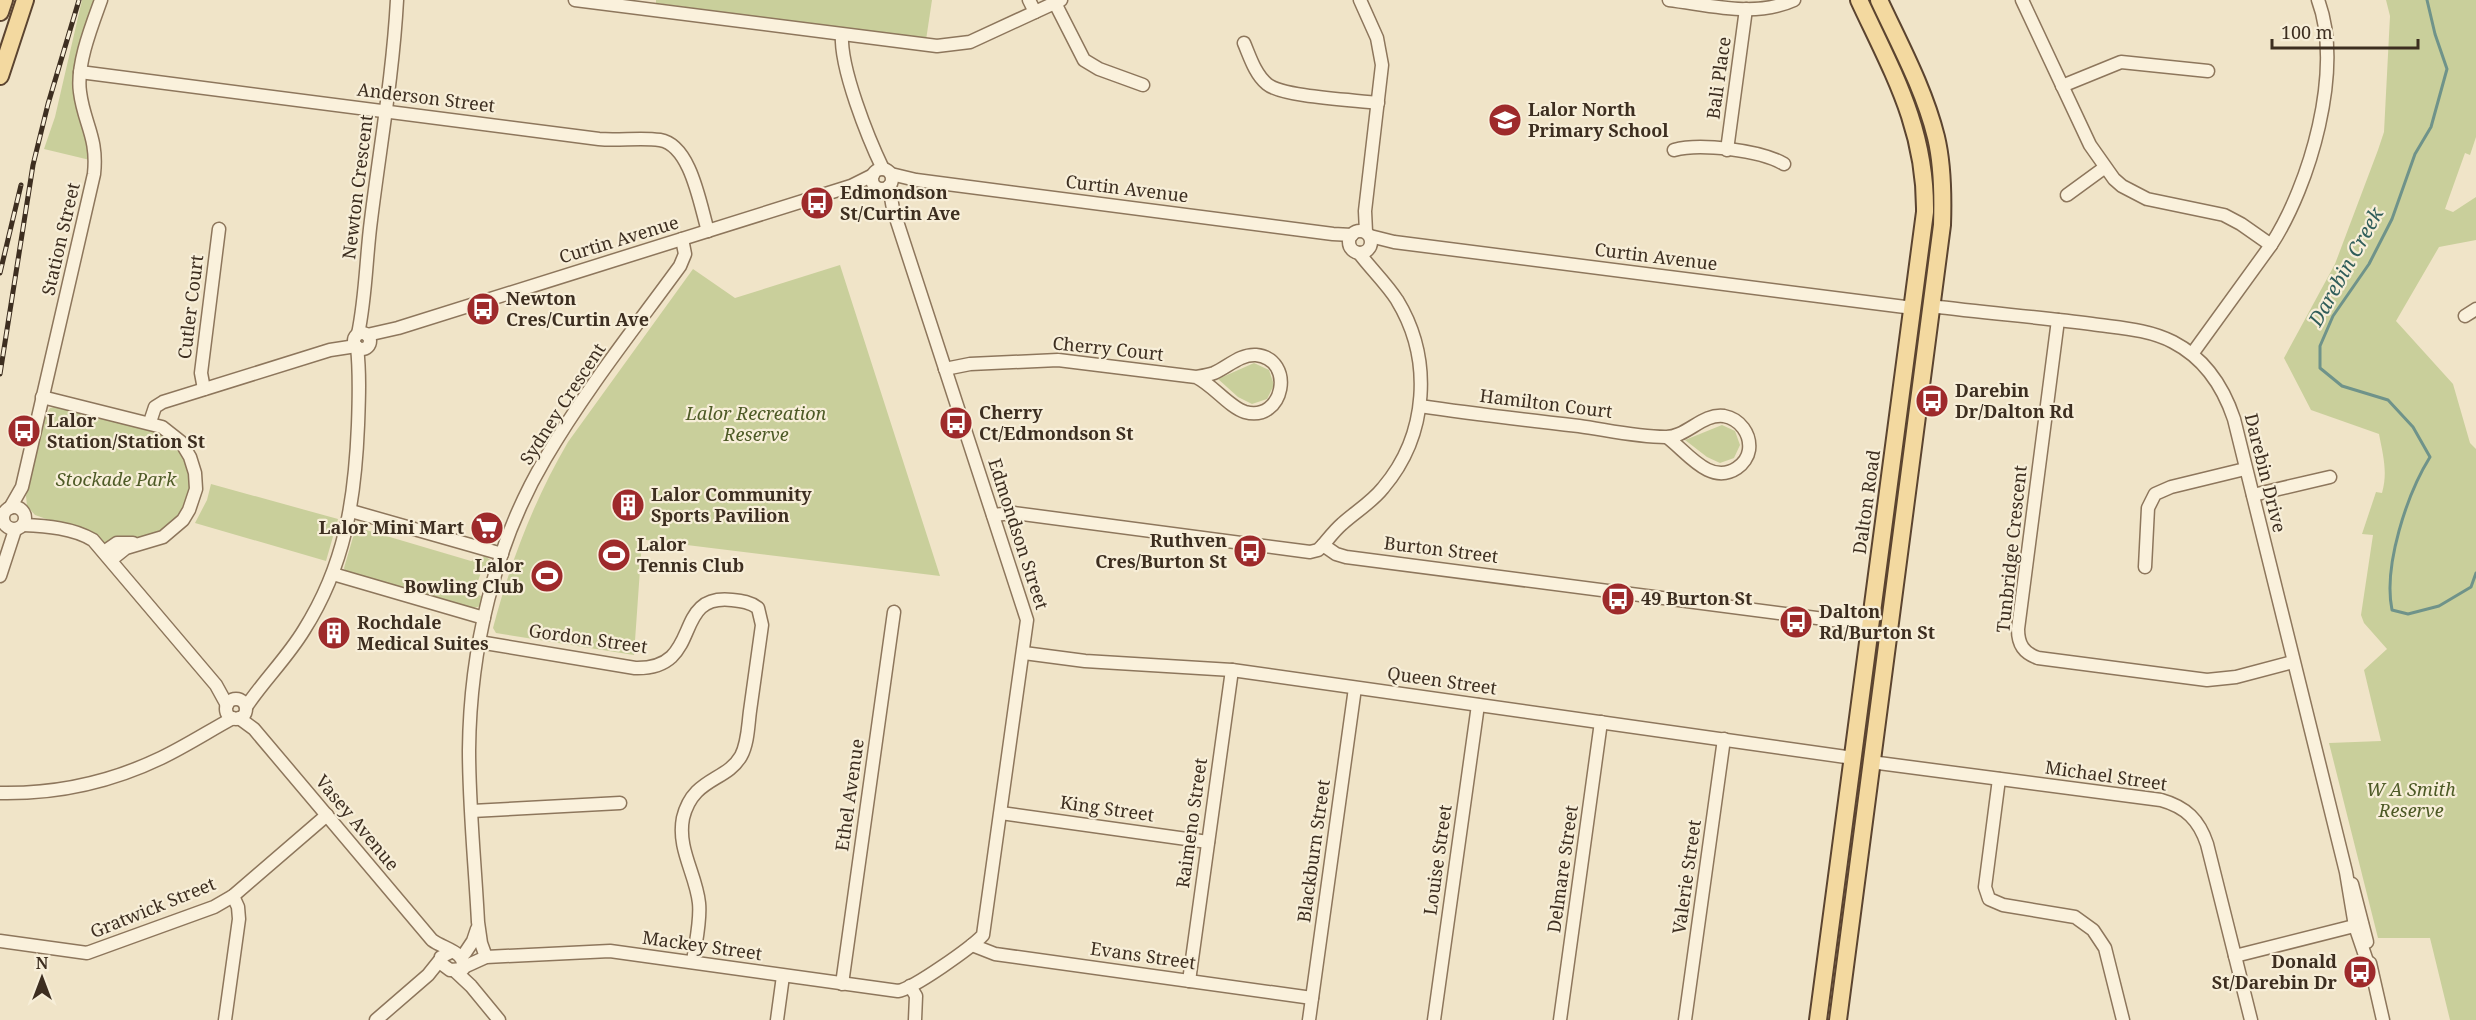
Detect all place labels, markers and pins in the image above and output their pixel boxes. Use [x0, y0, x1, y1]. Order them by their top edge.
place label: Lalor North Primary School [1528, 97, 1669, 142]
school or university icon: Lalor North Primary School [1487, 102, 1523, 138]
place label: Edmondson St/Curtin Ave [840, 180, 960, 225]
bus stop icon: Edmondson St/Curtin Ave [799, 185, 835, 221]
place label: Newton Cres/Curtin Ave [506, 286, 649, 331]
bus stop icon: Newton Cres/Curtin Ave [465, 291, 501, 327]
place label: Darebin Dr/Dalton Rd [1955, 378, 2074, 423]
bus stop icon: Darebin Dr/Dalton Rd [1914, 383, 1950, 419]
place label: Cherry Ct/Edmondson St [979, 400, 1134, 445]
bus stop icon: Cherry Ct/Edmondson St [938, 405, 974, 441]
place label: Lalor Station/Station St [47, 408, 205, 453]
bus stop icon: Lalor Station/Station St [6, 413, 42, 449]
place label: Lalor Community Sports Pavilion [651, 482, 812, 527]
building icon: Lalor Community Sports Pavilion [610, 487, 646, 523]
supermarket icon: Lalor Mini Mart [469, 510, 505, 546]
place label: Lalor Mini Mart [319, 515, 464, 539]
place label: Ruthven Cres/Burton St [1095, 528, 1227, 573]
place label: Lalor Tennis Club [637, 532, 744, 577]
bus stop icon: Ruthven Cres/Burton St [1232, 533, 1268, 569]
sports icon: Lalor Tennis Club [596, 537, 632, 573]
place label: Lalor Bowling Club [404, 553, 525, 598]
sports icon: Lalor Bowling Club [529, 558, 565, 594]
bus stop icon: 49 Burton St [1600, 581, 1636, 617]
place label: 49 Burton St [1641, 586, 1752, 610]
place label: Dalton Rd/Burton St [1819, 599, 1935, 644]
bus stop icon: Dalton Rd/Burton St [1778, 604, 1814, 640]
place label: Rochdale Medical Suites [357, 610, 489, 655]
building icon: Rochdale Medical Suites [316, 615, 352, 651]
place label: Donald St/Darebin Dr [2212, 949, 2338, 994]
bus stop icon: Donald St/Darebin Dr [2342, 954, 2378, 990]

